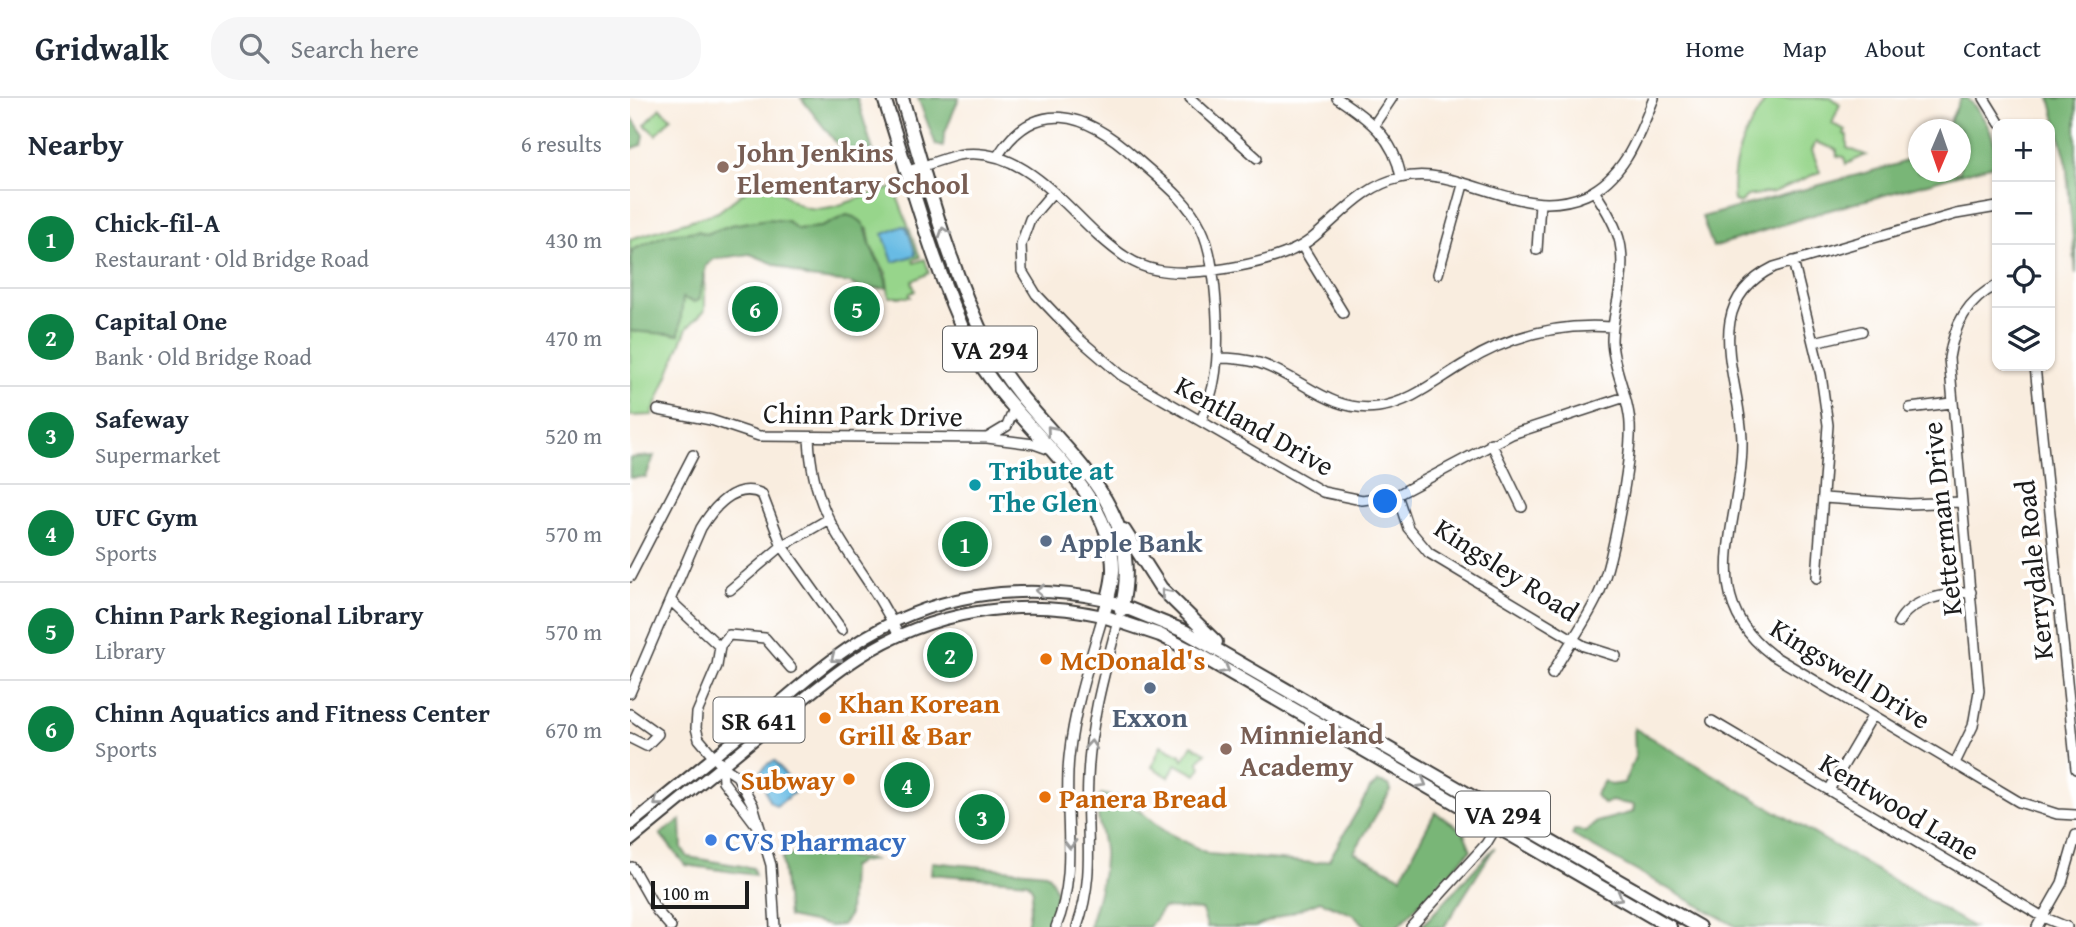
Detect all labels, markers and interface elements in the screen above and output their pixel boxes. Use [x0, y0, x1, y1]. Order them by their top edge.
search box [211, 17, 701, 80]
text: Gridwalk [35, 24, 169, 72]
icon: search [235, 29, 273, 67]
text: Search here [291, 29, 419, 68]
text: Home [1686, 31, 1745, 66]
text: Map [1783, 31, 1827, 66]
text: About [1865, 31, 1925, 66]
text: Contact [1963, 31, 2041, 66]
north arrow [1908, 119, 1971, 182]
map controls [1992, 119, 2055, 371]
button: + [1992, 119, 2055, 182]
text: Nearby [28, 122, 124, 166]
text: 6 results [521, 127, 602, 160]
place label: John Jenkins Elementary School [733, 131, 970, 204]
marker: John Jenkins Elementary School [715, 159, 731, 175]
button: − [1992, 182, 2055, 245]
text: Chick-fil-A [95, 203, 220, 242]
text: 1 [45, 223, 57, 256]
text: 430 m [545, 223, 602, 256]
one-way arrow [938, 226, 952, 239]
text: Restaurant · Old Bridge Road [95, 242, 369, 275]
button: locate [1992, 245, 2055, 308]
pin: 6 [732, 283, 778, 335]
pin: 5 [834, 283, 880, 335]
text: Capital One [95, 301, 227, 340]
button: layers [1992, 308, 2055, 371]
text: 2 [45, 321, 57, 354]
text: 470 m [545, 321, 602, 354]
road number: VA 294 [943, 326, 1037, 372]
text: Bank · Old Bridge Road [95, 340, 312, 373]
street label: Kentland Drive [1168, 364, 1342, 486]
street label: Chinn Park Drive [763, 392, 963, 436]
text: Safeway [95, 399, 189, 438]
text: 3 [45, 419, 57, 452]
text: 520 m [545, 419, 602, 452]
street label: Ketterman Drive [1910, 420, 1972, 618]
one-way arrow [1047, 425, 1059, 438]
text: Supermarket [95, 438, 221, 471]
place label: Tribute at The Glen [989, 449, 1114, 522]
marker: Tribute at The Glen [967, 477, 983, 493]
street label: Kerrydale Road [2003, 478, 2063, 662]
your location [1368, 484, 1402, 518]
text: UFC Gym [95, 497, 198, 536]
street label: Kingsley Road [1427, 507, 1587, 631]
text: 4 [45, 517, 57, 550]
text: 570 m [545, 517, 602, 550]
pin: 1 [942, 518, 988, 570]
place label: Apple Bank [1060, 521, 1204, 562]
marker: Apple Bank [1038, 533, 1054, 549]
text: Sports [95, 536, 157, 569]
one-way arrow [1034, 584, 1045, 599]
one-way arrow [1161, 588, 1173, 601]
text: Chinn Park Regional Library [95, 595, 424, 634]
street label: Kingswell Drive [1763, 607, 1939, 739]
text: 5 [45, 615, 57, 648]
text: 570 m [545, 615, 602, 648]
pin: 2 [927, 629, 973, 681]
text: Library [95, 634, 166, 667]
place label: McDonald's [1060, 639, 1206, 680]
one-way arrow [830, 650, 842, 663]
marker: McDonald's [1038, 651, 1054, 667]
one-way arrow [1217, 661, 1230, 674]
marker: Exxon [1142, 680, 1158, 696]
place label: Khan Korean Grill & Bar [839, 682, 1000, 755]
text: Chinn Aquatics and Fitness Center [95, 693, 490, 732]
place label: Exxon [1112, 696, 1188, 737]
road number: SR 641 [713, 698, 804, 742]
marker: Khan Korean Grill & Bar [817, 710, 833, 726]
text: 6 [45, 713, 57, 746]
text: 670 m [545, 713, 602, 746]
place label: Minnieland Academy [1240, 713, 1385, 786]
text: Sports [95, 732, 157, 765]
one-way arrow [1083, 739, 1098, 750]
marker: Minnieland Academy [1218, 741, 1234, 757]
street label: Kentwood Lane [1812, 742, 1988, 870]
place label: Subway [740, 759, 836, 800]
pin: 4 [884, 759, 930, 811]
marker: Subway [841, 771, 857, 787]
one-way arrow [1414, 775, 1427, 788]
place label: Panera Bread [1059, 777, 1228, 818]
marker: Panera Bread [1037, 789, 1053, 805]
pin: 3 [959, 791, 1005, 843]
road number: VA 294 [1456, 792, 1550, 836]
one-way arrow [654, 794, 667, 806]
place label: CVS Pharmacy [725, 820, 907, 861]
marker: CVS Pharmacy [703, 832, 719, 848]
one-way arrow [1063, 839, 1078, 850]
scale bar [651, 878, 749, 910]
text: 100 m [662, 879, 709, 907]
one-way arrow [1611, 889, 1624, 902]

